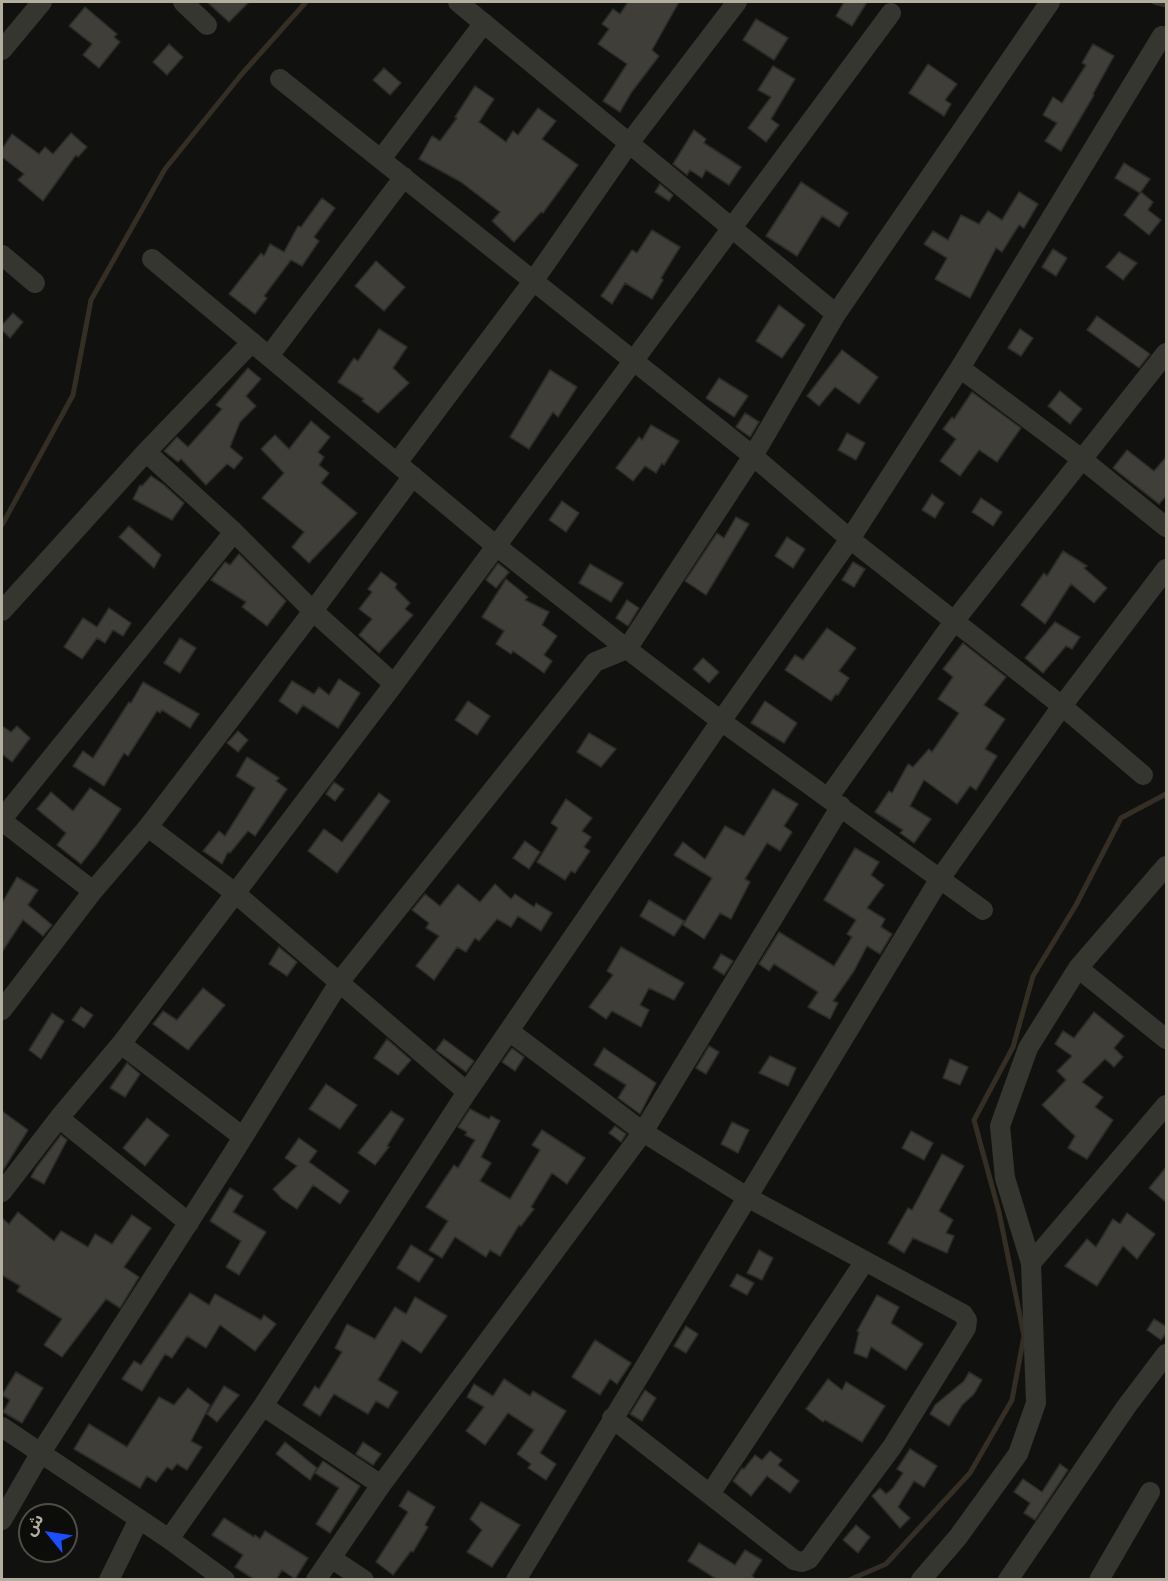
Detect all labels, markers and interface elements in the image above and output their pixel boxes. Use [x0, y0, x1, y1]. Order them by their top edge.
north arrow [18, 1503, 78, 1563]
text: ش [19, 1510, 48, 1539]

